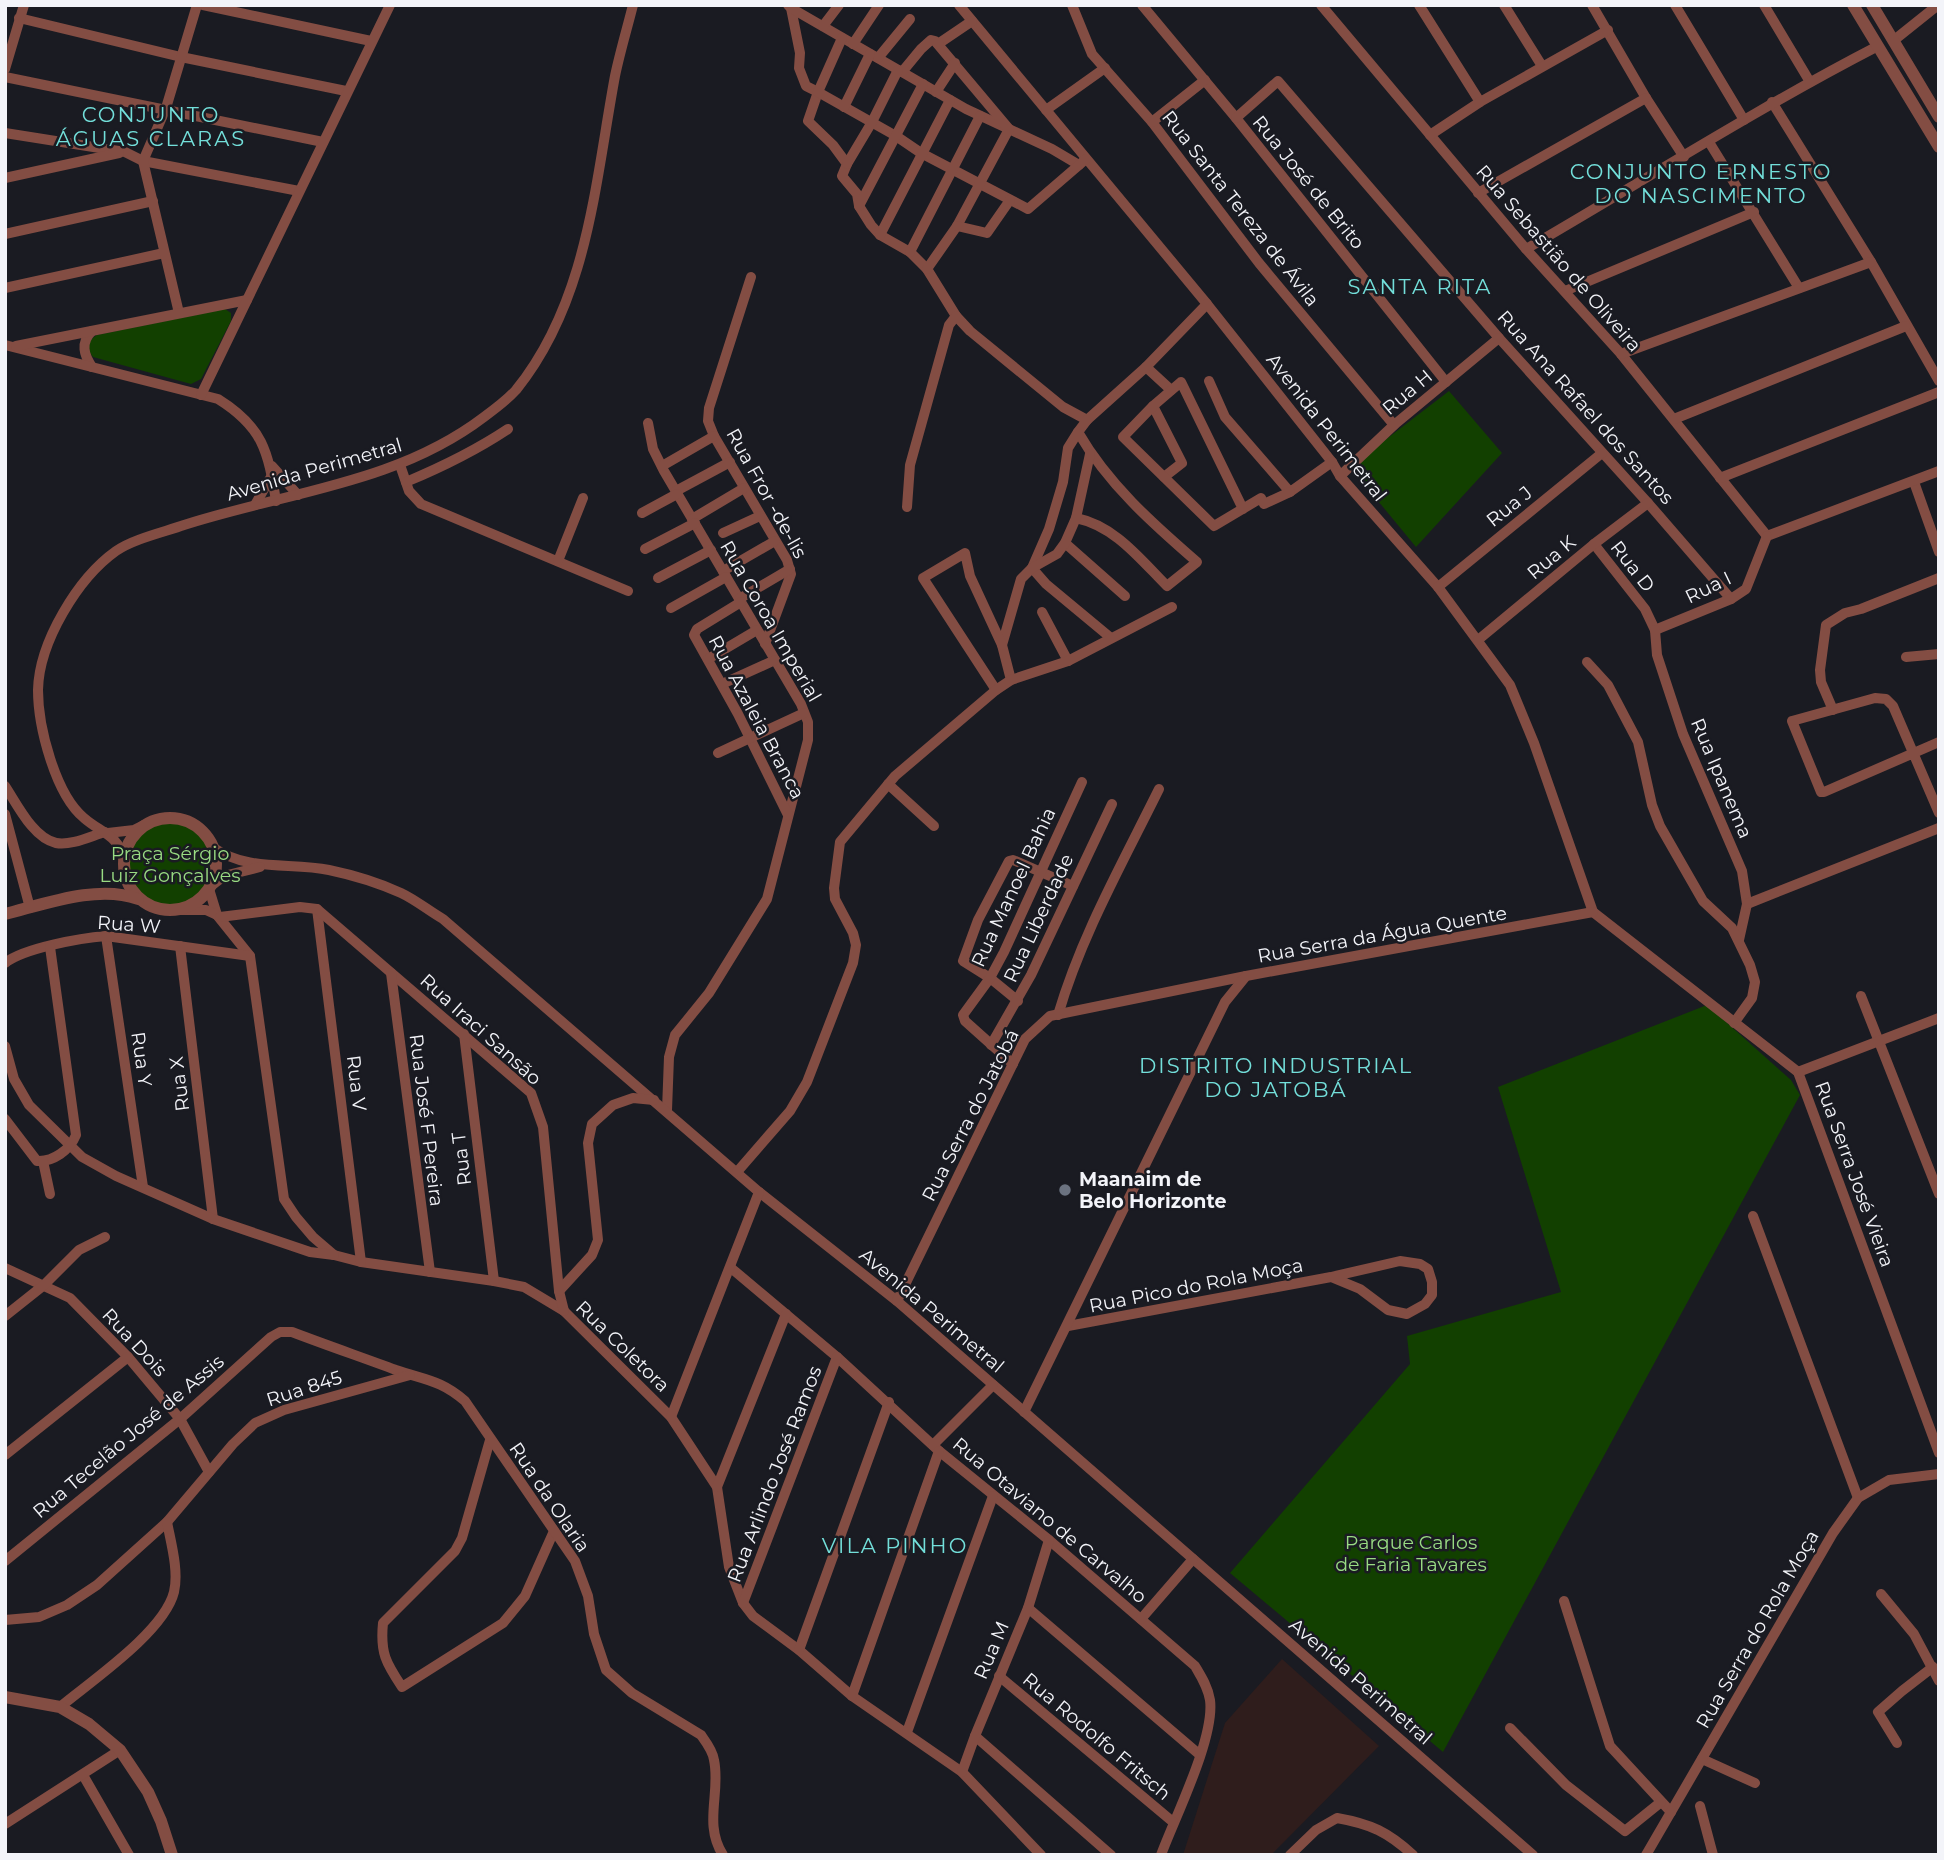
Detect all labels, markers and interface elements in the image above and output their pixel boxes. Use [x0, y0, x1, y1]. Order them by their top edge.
district label: CONJUNTO ÁGUAS CLARAS [56, 102, 246, 151]
street label: Rua Santa Tereza de Ávila [1157, 106, 1324, 311]
street label: Rua José de Brito [1248, 111, 1370, 254]
district label: CONJUNTO ERNESTO DO NASCIMENTO [1570, 159, 1832, 208]
street label: Rua Sebastião de Oliveira [1471, 160, 1646, 357]
district label: SANTA RITA [1348, 274, 1492, 299]
street label: Rua Ana Rafael dos Santos [1493, 306, 1679, 509]
street label: Avenida Perimetral [1262, 349, 1392, 506]
street label: Rua H [1378, 365, 1437, 420]
street label: Rua Fror -de-lis [721, 424, 812, 562]
street label: Avenida Perimetral [224, 433, 405, 506]
street label: Rua J [1482, 481, 1537, 532]
street label: Rua K [1522, 530, 1581, 584]
street label: Rua D [1606, 536, 1660, 596]
street label: Rua Coroa Imperial [715, 537, 826, 706]
street label: Rua I [1681, 566, 1735, 608]
street label: Rua Azaleia Branca [704, 631, 809, 803]
street label: Rua Ipanema [1686, 715, 1757, 842]
street label: Rua Manoel Bahia [966, 804, 1060, 971]
park label: Praça Sérgio Luiz Gonçalves [100, 842, 240, 887]
street label: Rua Liberdade [999, 850, 1078, 986]
street label: Rua Serra da Água Quente [1256, 901, 1509, 968]
street label: Rua W [96, 911, 162, 938]
street label: Rua Iraci Sansão [415, 969, 546, 1090]
street label: Rua Serra do Jatobá [917, 1025, 1024, 1205]
street label: Rua Y [126, 1030, 157, 1089]
street label: Rua José F Pereira [405, 1032, 449, 1208]
district label: DISTRITO INDUSTRIAL DO JATOBÁ [1139, 1053, 1413, 1102]
street label: Rua V [342, 1054, 371, 1113]
street label: Rua X [165, 1055, 194, 1113]
street label: Rua Serra José Vieira [1810, 1078, 1899, 1270]
street label: Rua T [447, 1131, 476, 1187]
place label: Maanaim de Belo Horizonte [1079, 1168, 1226, 1213]
marker: Maanaim de Belo Horizonte [1057, 1182, 1073, 1198]
street label: Avenida Perimetral [855, 1243, 1009, 1378]
street label: Rua Pico do Rola Moça [1087, 1253, 1305, 1318]
street label: Rua Coletora [571, 1296, 674, 1397]
street label: Rua Dois [97, 1304, 172, 1381]
street label: Rua Tecelão José de Assis [28, 1350, 228, 1523]
street label: Rua Arlindo José Ramos [723, 1363, 826, 1586]
street label: Rua 845 [263, 1365, 345, 1411]
street label: Rua Otaviano de Carvalho [948, 1432, 1151, 1608]
street label: Rua da Olaria [504, 1438, 595, 1557]
street label: Rua Serra do Rola Moça [1691, 1526, 1824, 1732]
park label: Parque Carlos de Faria Tavares [1335, 1531, 1487, 1576]
district label: VILA PINHO [822, 1533, 968, 1558]
street label: Avenida Perimetral [1285, 1613, 1437, 1750]
street label: Rua M [969, 1618, 1014, 1683]
street label: Rua Rodolfo Fritsch [1018, 1668, 1175, 1805]

